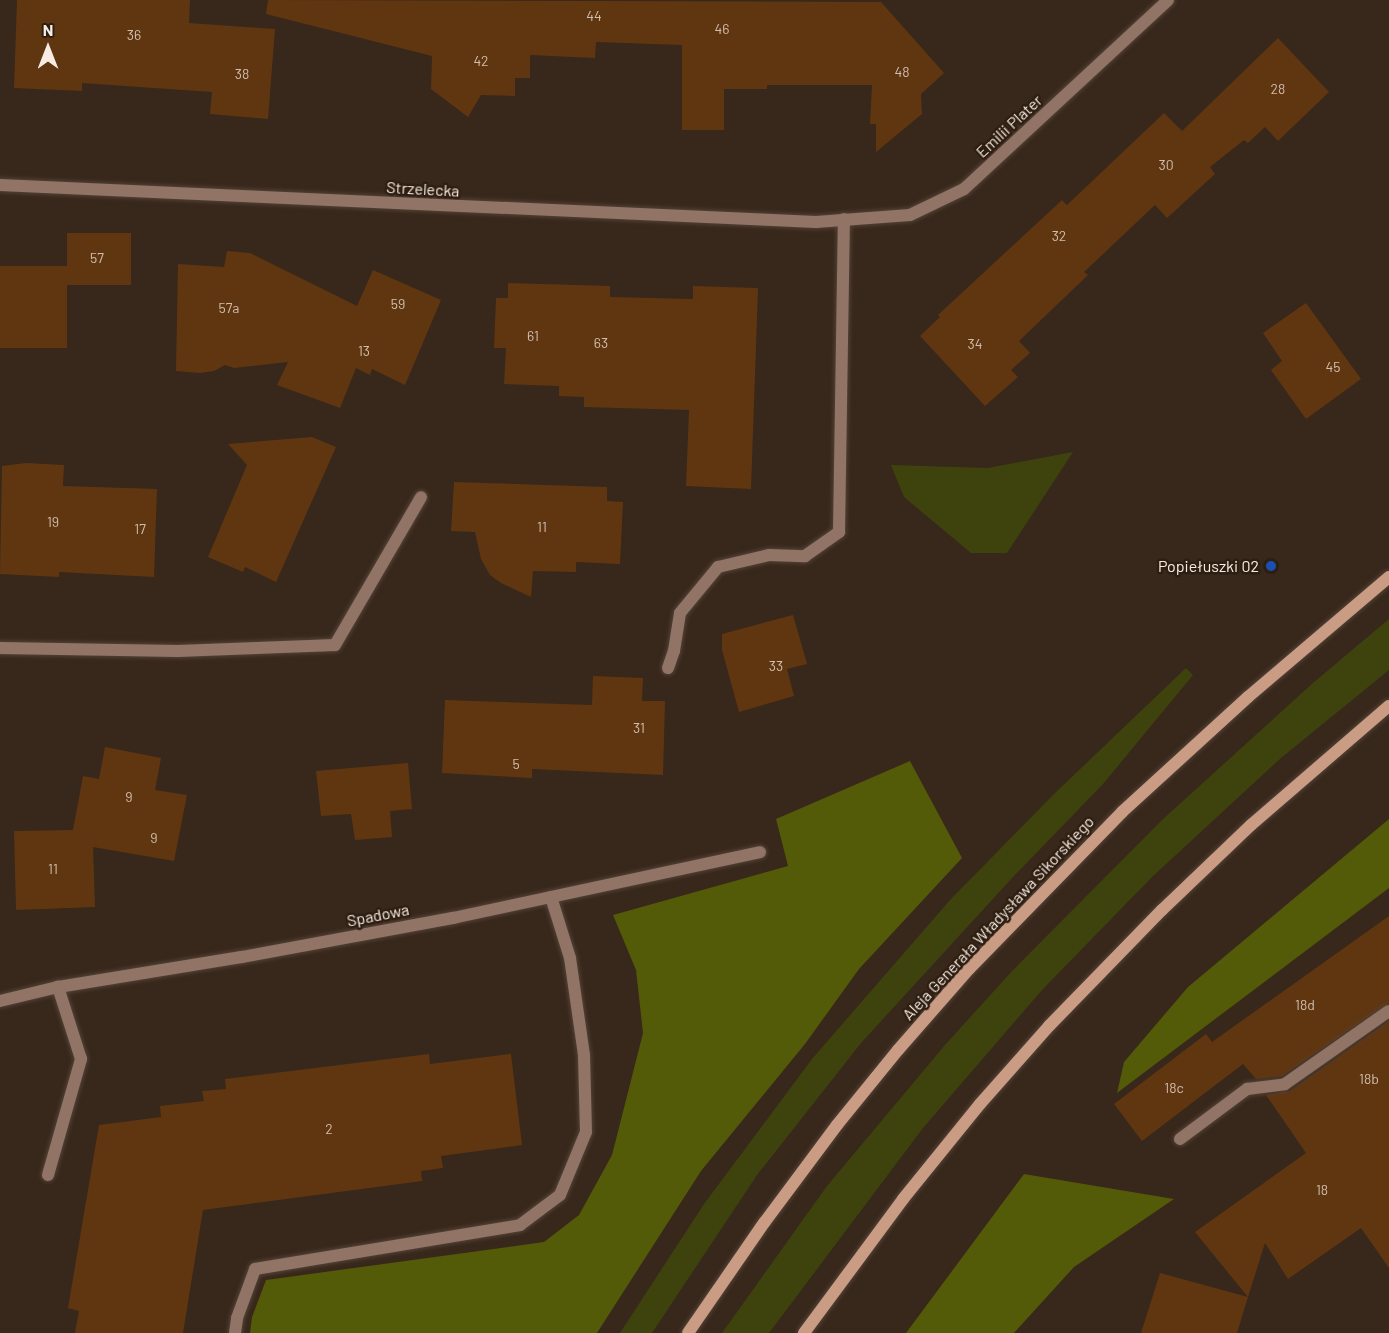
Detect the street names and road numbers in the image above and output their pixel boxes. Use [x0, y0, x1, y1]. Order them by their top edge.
street label: Emilii Plater [972, 91, 1046, 161]
street label: Strzelecka [386, 177, 460, 201]
street label: Aleja Generała Władysława Sikorskiego [898, 812, 1098, 1024]
street label: Spadowa [345, 900, 411, 930]

